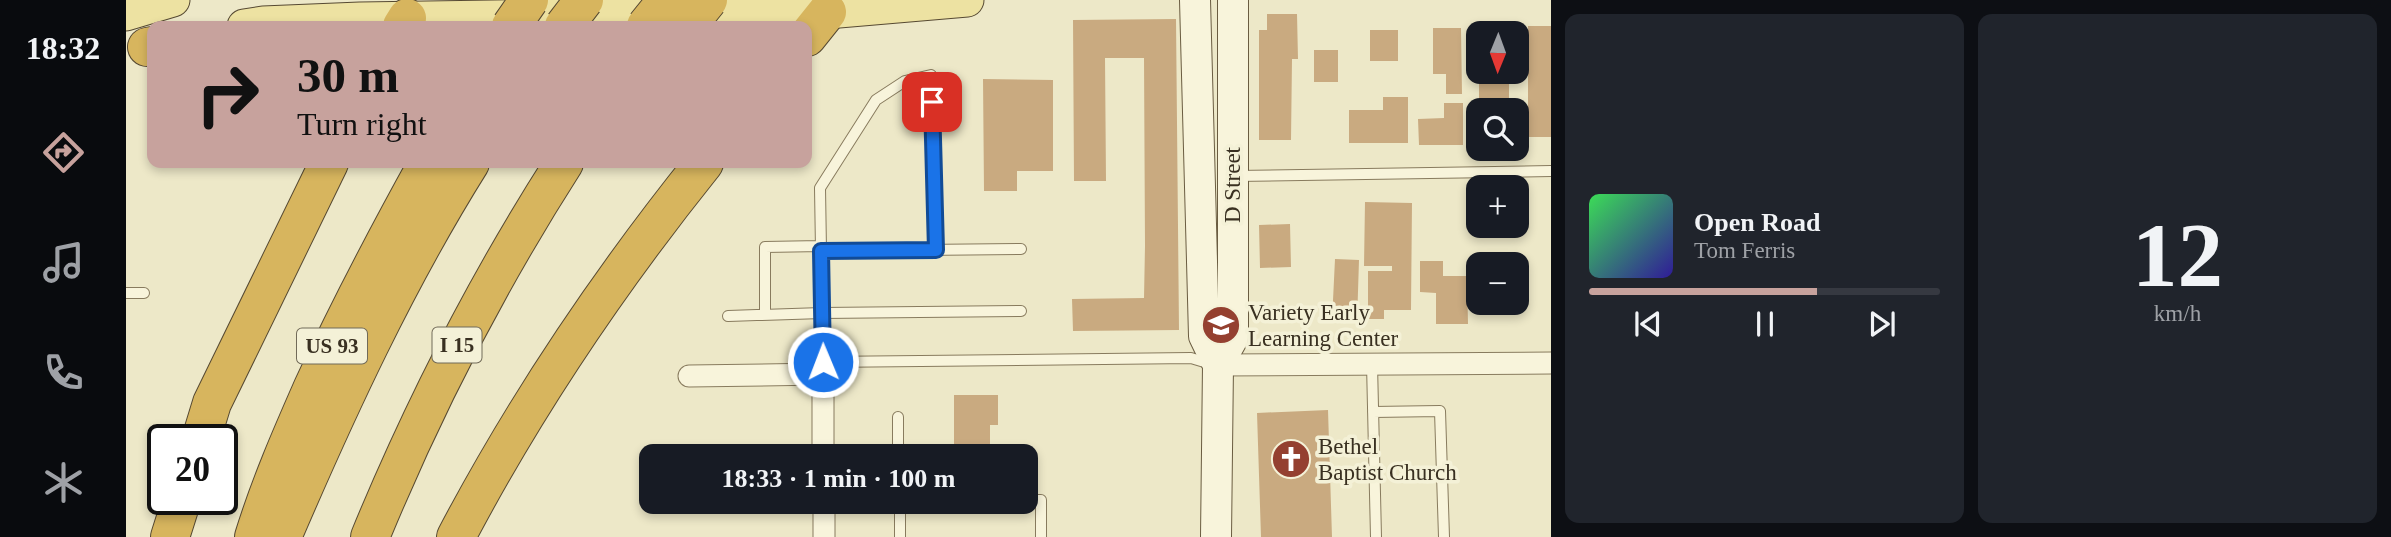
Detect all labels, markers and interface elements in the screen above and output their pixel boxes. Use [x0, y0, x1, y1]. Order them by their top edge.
north arrow [1466, 21, 1530, 84]
map controls [1466, 21, 1529, 315]
text: 18:32 [26, 30, 100, 66]
text: 30 m [297, 48, 399, 103]
icon: right [182, 49, 273, 140]
pin [902, 72, 962, 132]
icon: arrive [913, 83, 951, 121]
button: search [1466, 98, 1529, 161]
text: Turn right [297, 106, 427, 142]
icon: directions [39, 128, 88, 177]
street label: D Street [1220, 146, 1245, 223]
button: + [1466, 175, 1529, 238]
text: 12 [2132, 205, 2223, 306]
text: Open Road [1694, 208, 1820, 237]
icon: music [39, 238, 88, 287]
text: Tom Ferris [1694, 238, 1795, 263]
button: − [1466, 252, 1529, 315]
place label: Variety Early Learning Center [1248, 300, 1398, 351]
text: km/h [2154, 301, 2201, 326]
school or university icon: Variety Early Learning Center [1200, 304, 1242, 346]
icon: previous [1629, 305, 1667, 343]
icon: pause [1746, 305, 1784, 343]
icon: next [1863, 305, 1901, 343]
position arrow [786, 325, 860, 399]
road number: US 93 [297, 328, 367, 364]
road number: I 15 [432, 328, 482, 362]
icon: phone [39, 348, 88, 397]
speed limit sign: 20 [147, 424, 238, 515]
place label: Bethel Baptist Church [1318, 434, 1457, 485]
church icon: Bethel Baptist Church [1270, 438, 1312, 480]
icon: climate [39, 458, 88, 507]
text: 18:33 · 1 min · 100 m [722, 464, 956, 493]

